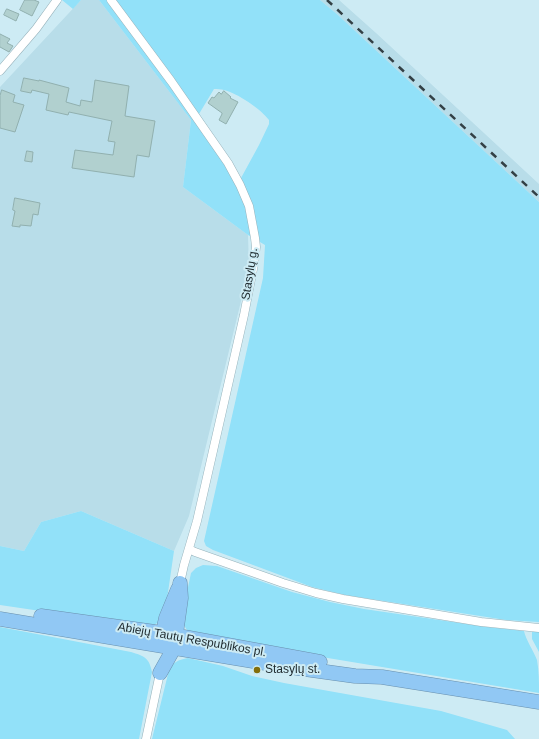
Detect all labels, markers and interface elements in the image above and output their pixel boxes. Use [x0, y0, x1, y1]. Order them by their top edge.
street label: Stasylų g. [239, 247, 261, 301]
street label: Abiejų Tautų Respublikos pl. [117, 620, 267, 660]
place label: Stasylų st. [265, 663, 320, 677]
marker: Stasylų st. [252, 665, 262, 675]

